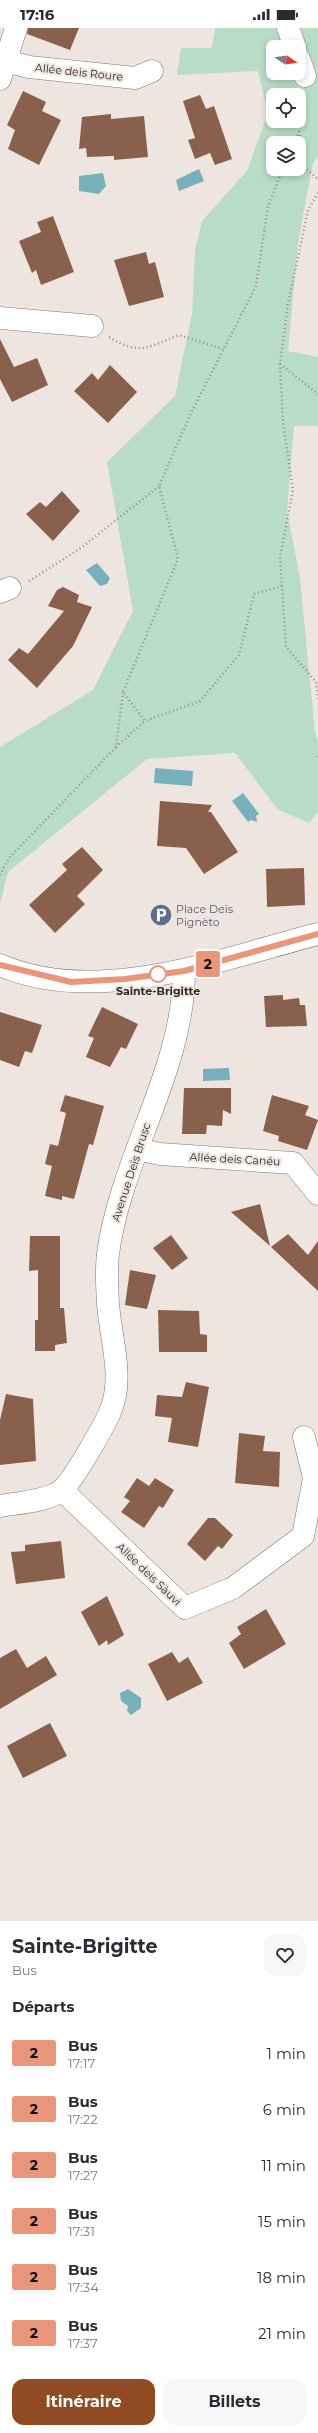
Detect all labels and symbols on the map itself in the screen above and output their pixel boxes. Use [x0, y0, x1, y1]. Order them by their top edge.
north arrow [266, 40, 306, 80]
street label: Allée deis Roure [34, 60, 124, 84]
parking icon: Place Deïs Pignèto [148, 902, 174, 928]
place label: Place Deïs Pignèto [176, 902, 234, 929]
line badge: 2 [195, 951, 221, 977]
marker: Sainte-Brigitte [149, 965, 167, 983]
place label: Sainte-Brigitte [116, 984, 200, 998]
street label: Avenue Deïs Brusc [108, 1121, 154, 1223]
street label: Allée deis Canéu [189, 1150, 281, 1168]
street label: Allée deis Sàuvi [114, 1539, 184, 1609]

